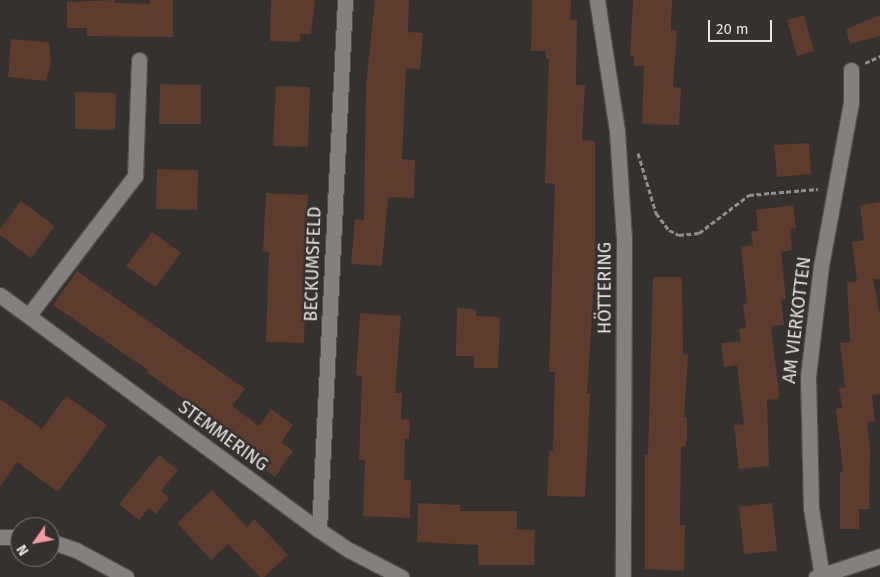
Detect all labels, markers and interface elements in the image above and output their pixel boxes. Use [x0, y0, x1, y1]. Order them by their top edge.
scale bar [710, 10, 774, 42]
text: 20 m [716, 20, 749, 38]
street label: BECKUMSFELD [300, 206, 326, 322]
street label: HÖTTERING [594, 242, 616, 334]
street label: AM VIERKOTTEN [779, 255, 815, 385]
street label: STEMMERING [174, 396, 272, 476]
north arrow [10, 517, 60, 567]
text: N [13, 541, 33, 558]

